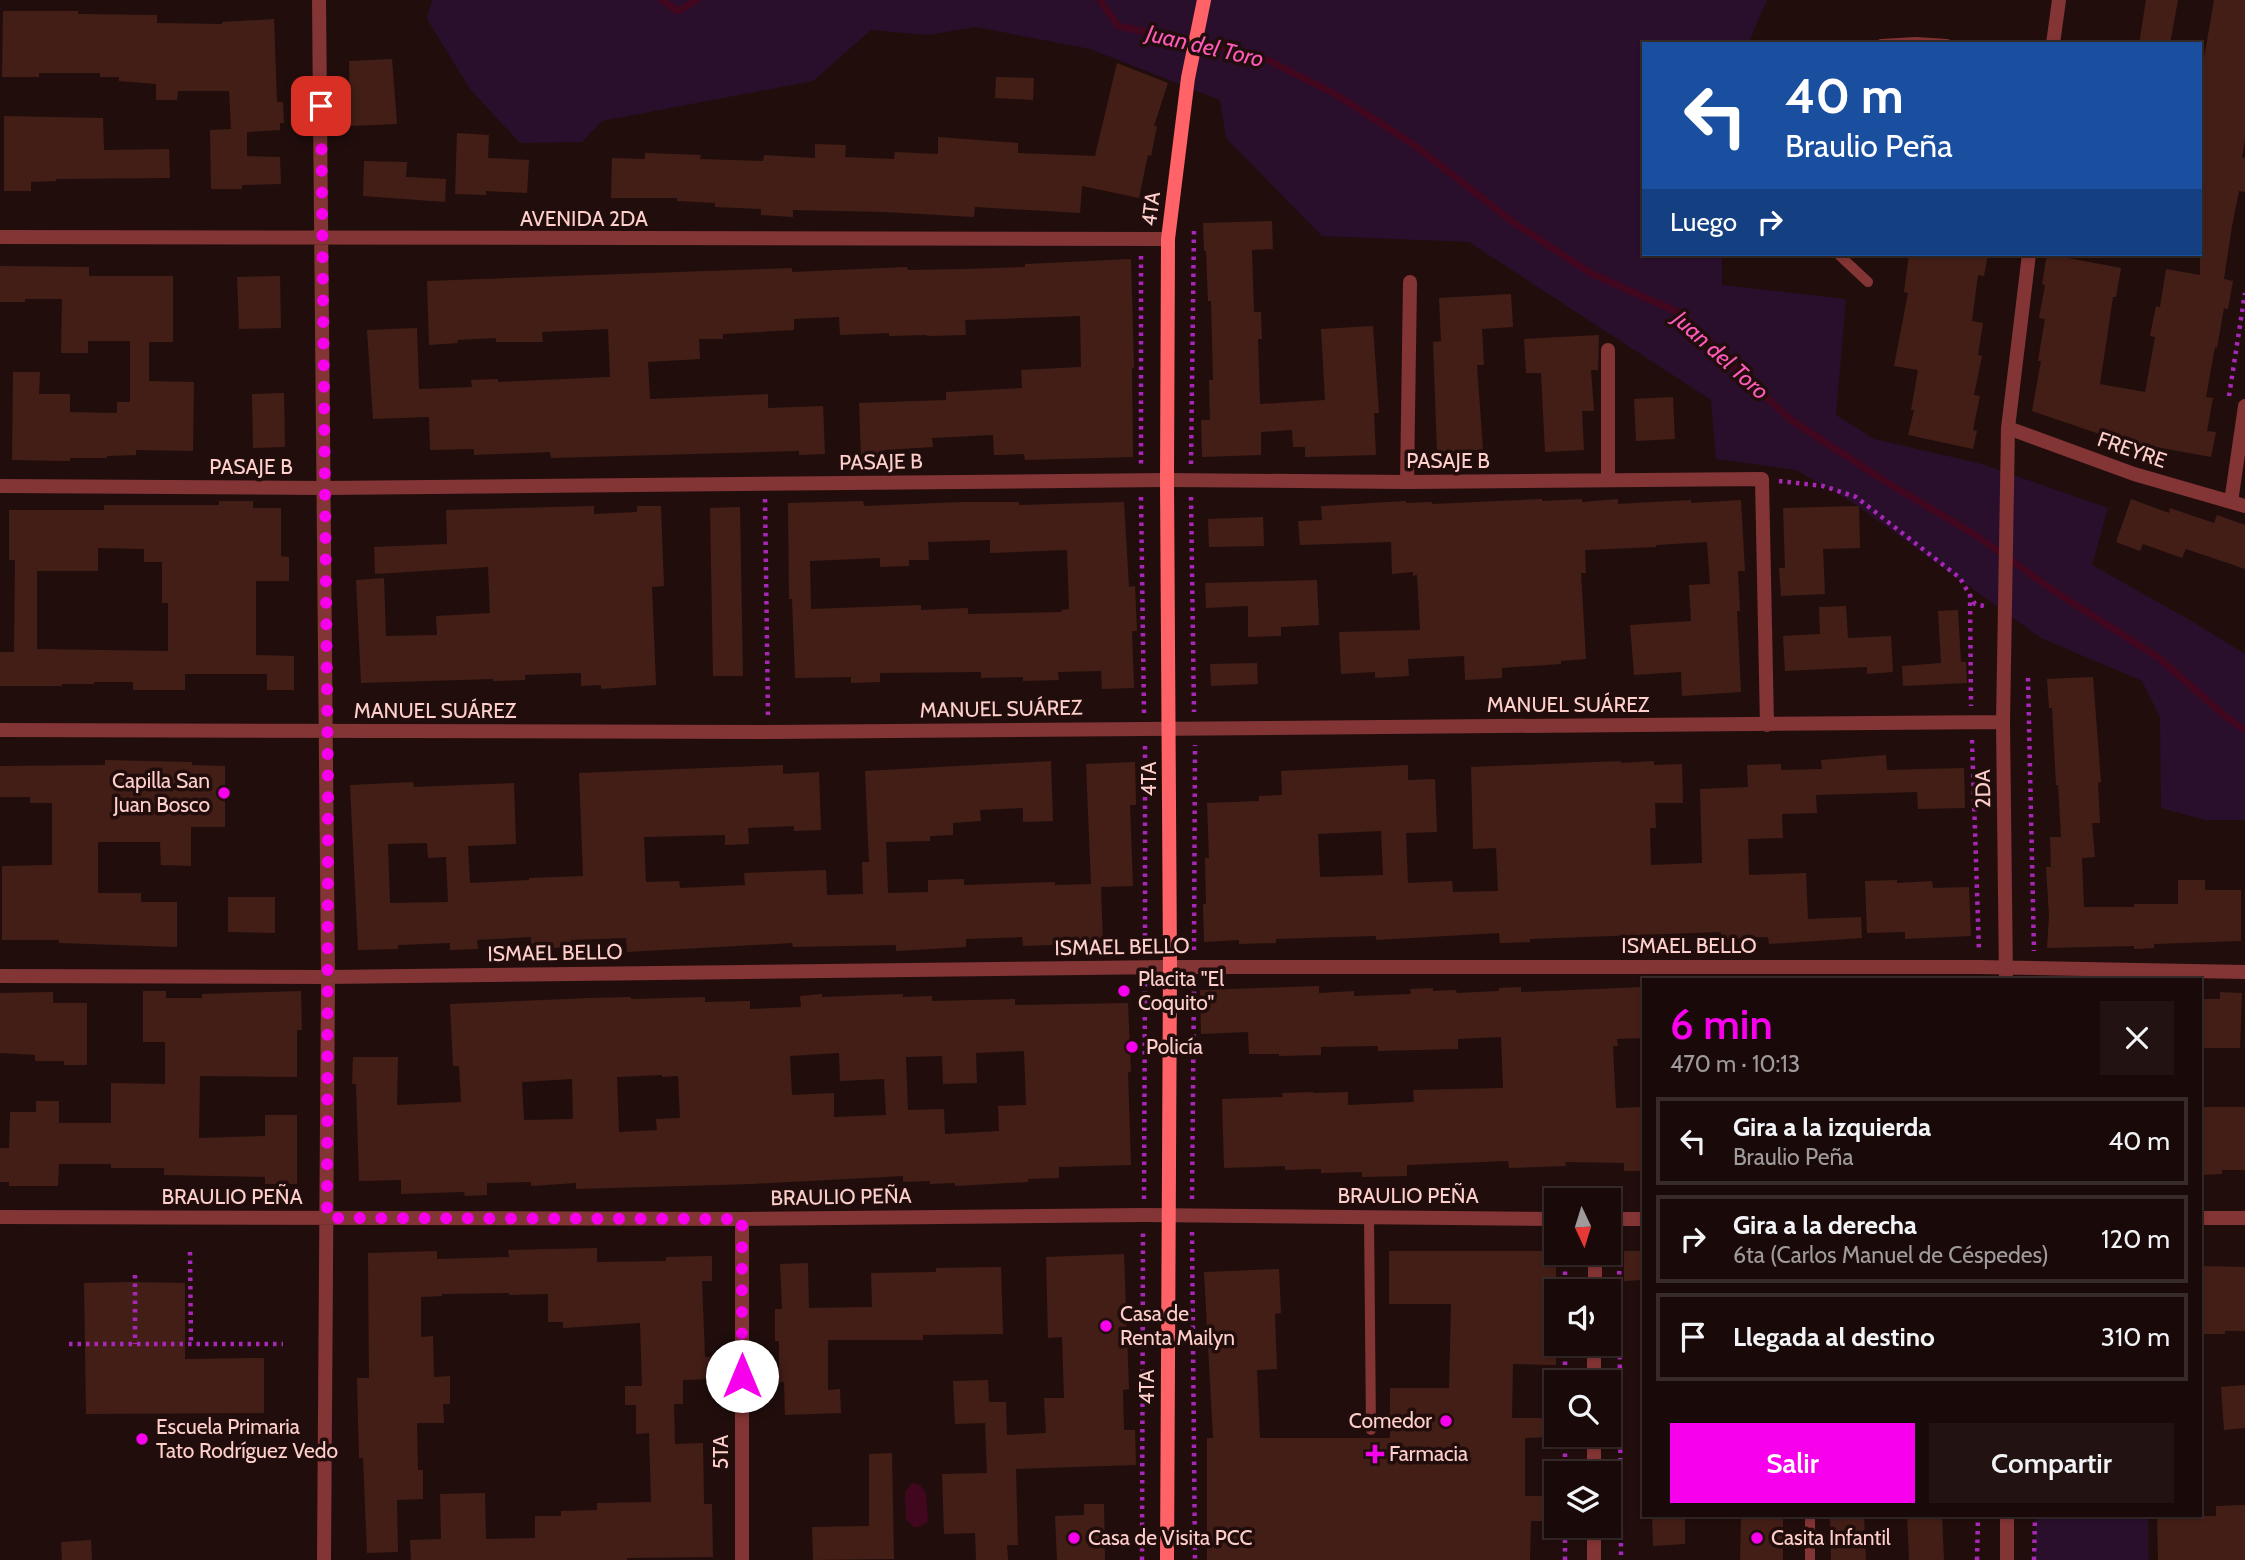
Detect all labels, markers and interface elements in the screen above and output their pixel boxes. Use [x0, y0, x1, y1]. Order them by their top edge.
water label: Juan del Toro [1142, 18, 1266, 73]
text: 40 m [1785, 66, 1904, 125]
icon: left [1670, 70, 1761, 161]
pin [291, 76, 351, 136]
icon: arrive [302, 87, 340, 125]
text: Braulio Peña [1785, 126, 1953, 165]
street label: 4TA [1136, 190, 1165, 228]
icon: right [1751, 203, 1789, 241]
street label: AVENIDA 2DA [520, 206, 648, 231]
text: Luego [1670, 206, 1737, 238]
water label: Juan del Toro [1666, 303, 1775, 405]
street label: FREYRE [2094, 426, 2170, 473]
street label: PASAJE B [839, 448, 923, 475]
street label: PASAJE B [1406, 448, 1490, 473]
street label: PASAJE B [209, 454, 293, 479]
street label: MANUEL SUÁREZ [1487, 692, 1650, 717]
street label: MANUEL SUÁREZ [919, 695, 1083, 722]
street label: MANUEL SUÁREZ [354, 698, 517, 723]
street label: 4TA [1136, 762, 1161, 796]
place label: Capilla San Juan Bosco [112, 768, 210, 817]
street label: 2DA [1970, 769, 1995, 809]
marker: Capilla San Juan Bosco [216, 785, 232, 801]
street label: ISMAEL BELLO [1054, 933, 1190, 960]
street label: ISMAEL BELLO [1621, 933, 1757, 958]
street label: ISMAEL BELLO [487, 939, 623, 966]
place label: Placita "El Coquito" [1138, 966, 1224, 1015]
marker: Placita "El Coquito" [1116, 983, 1132, 999]
text: 6 min [1670, 998, 1773, 1050]
button: close [2100, 1001, 2174, 1075]
place label: Policía [1146, 1034, 1203, 1059]
marker: Policía [1124, 1039, 1140, 1055]
text: 470 m · 10:13 [1670, 1050, 1800, 1078]
text: Gira a la izquierda [1733, 1111, 1931, 1143]
icon: left [1674, 1122, 1712, 1160]
text: 40 m [2108, 1125, 2170, 1157]
text: Braulio Peña [1733, 1143, 1853, 1171]
street label: BRAULIO PEÑA [770, 1182, 912, 1210]
street label: BRAULIO PEÑA [1337, 1182, 1479, 1208]
street label: BRAULIO PEÑA [161, 1183, 303, 1209]
north arrow [1544, 1188, 1620, 1265]
map controls [1544, 1188, 1621, 1538]
text: Gira a la derecha [1733, 1209, 1917, 1241]
icon: right [1674, 1220, 1712, 1258]
text: 120 m [2101, 1223, 2170, 1255]
text: 6ta (Carlos Manuel de Céspedes) [1733, 1241, 2049, 1269]
button: sound [1544, 1279, 1621, 1356]
place label: Casa de Renta Mailyn [1120, 1301, 1235, 1350]
marker: Casa de Renta Mailyn [1098, 1318, 1114, 1334]
icon: arrive [1674, 1318, 1712, 1356]
text: Llegada al destino [1733, 1321, 1935, 1353]
text: 310 m [2101, 1321, 2170, 1353]
position arrow [705, 1339, 779, 1413]
street label: 4TA [1134, 1370, 1159, 1404]
button: search [1544, 1370, 1621, 1447]
place label: Comedor [1349, 1408, 1432, 1433]
marker: Comedor [1438, 1413, 1454, 1429]
place label: Escuela Primaria Tato Rodríguez Vedo [156, 1414, 338, 1463]
button: Salir [1670, 1423, 1915, 1503]
button: Compartir [1929, 1423, 2174, 1503]
marker: Escuela Primaria Tato Rodríguez Vedo [134, 1431, 150, 1447]
street label: 5TA [708, 1435, 733, 1469]
place label: Farmacia [1389, 1441, 1468, 1466]
marker: Farmacia [1367, 1446, 1383, 1462]
button: layers [1544, 1461, 1621, 1538]
place label: Casa de Visita PCC [1088, 1525, 1253, 1550]
place label: Casita Infantil [1771, 1525, 1891, 1550]
marker: Casa de Visita PCC [1066, 1530, 1082, 1546]
marker: Casita Infantil [1749, 1530, 1765, 1546]

